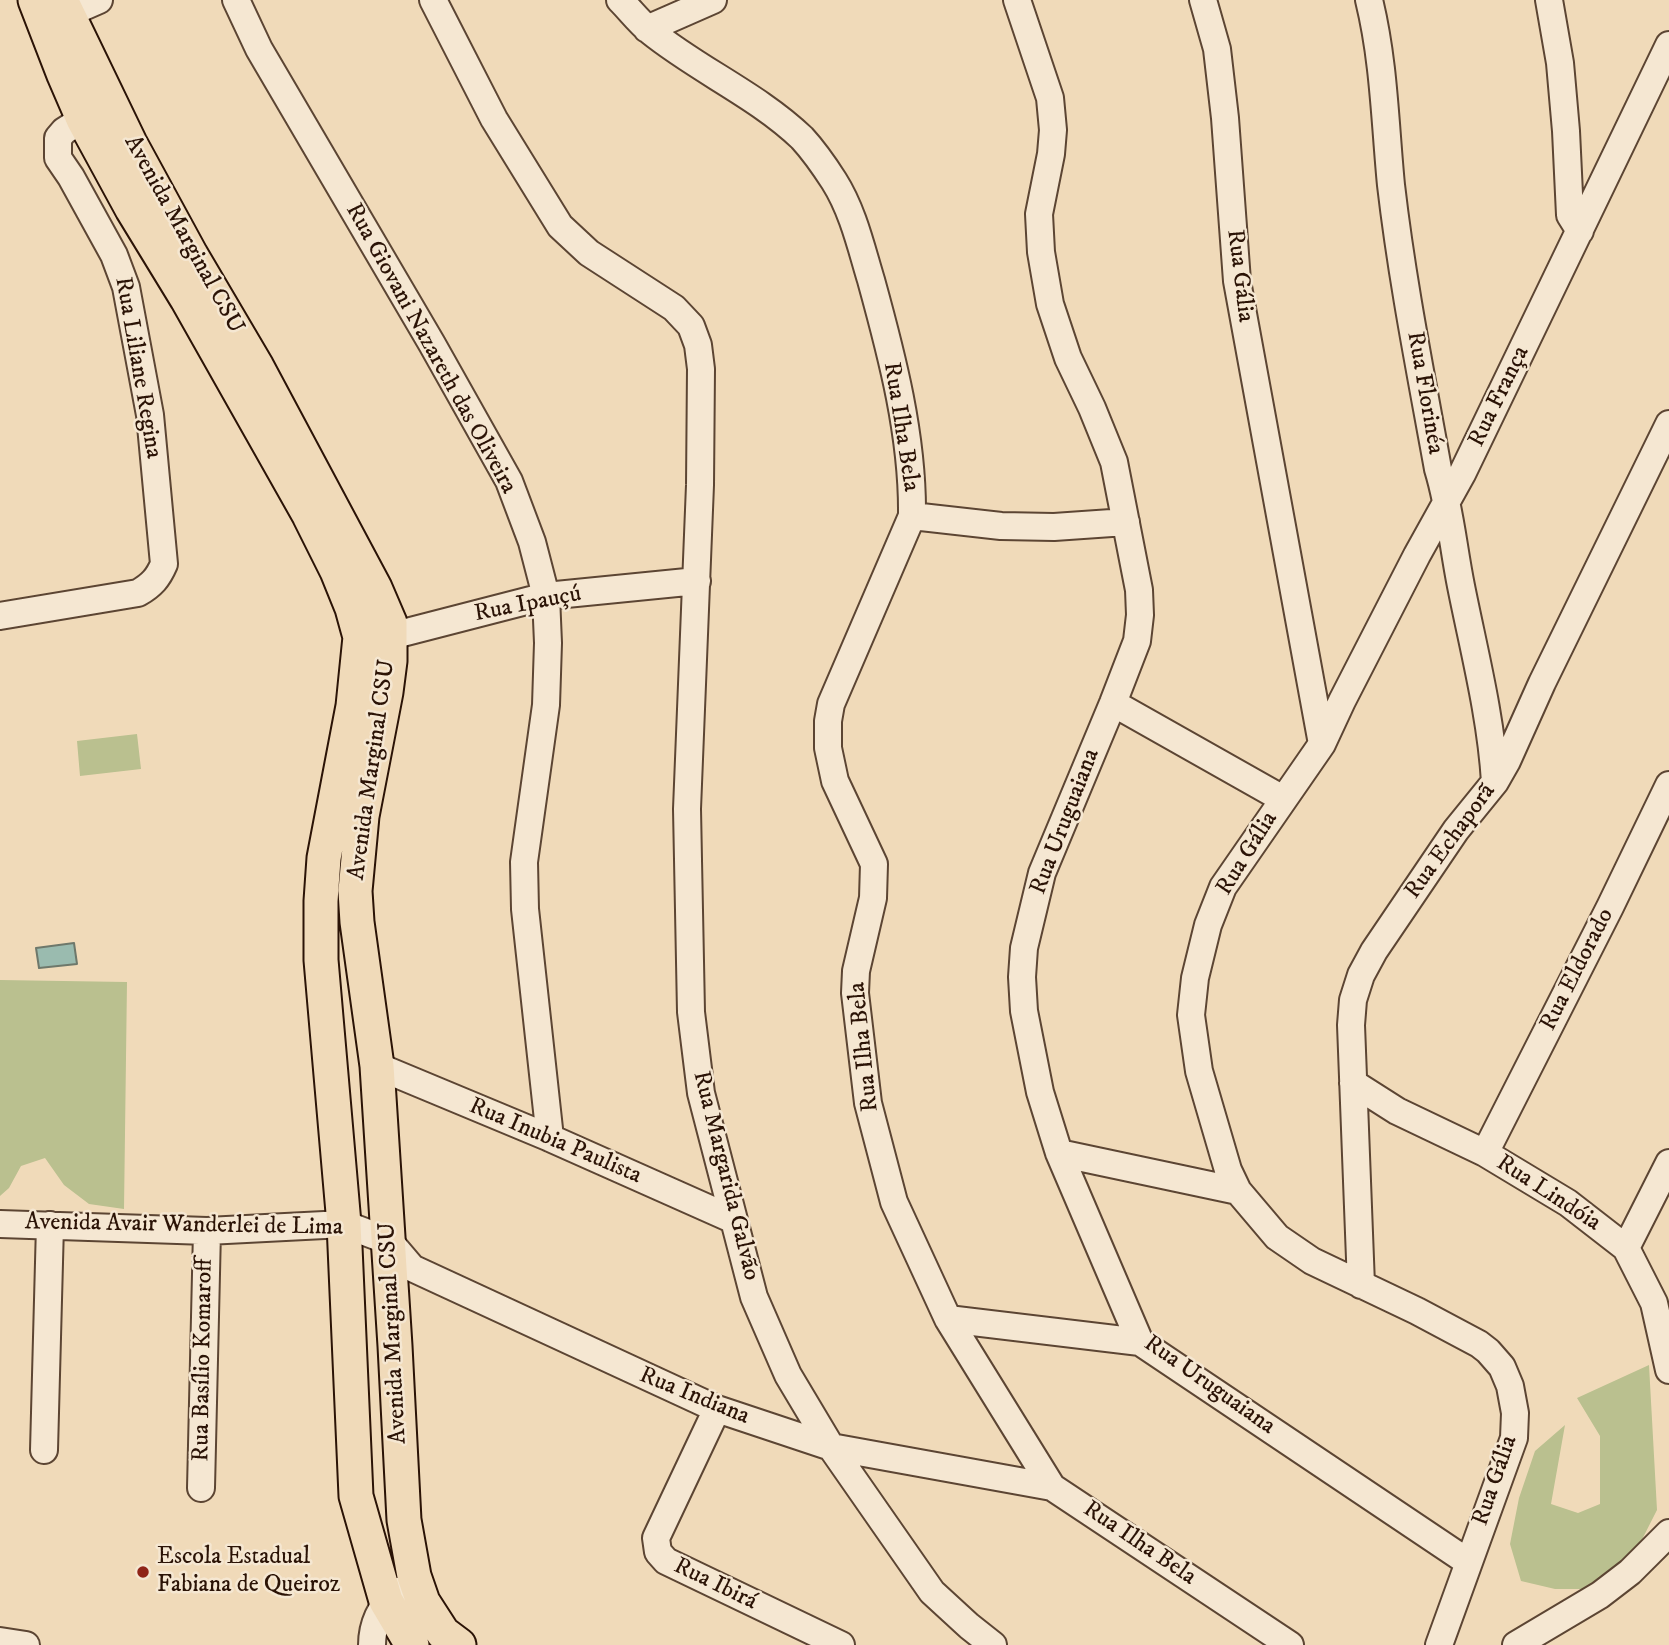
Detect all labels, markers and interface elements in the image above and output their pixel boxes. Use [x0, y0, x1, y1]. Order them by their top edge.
street label: Avenida Marginal CSU [116, 131, 250, 339]
street label: Rua Giovani Nazareth das Oliveira [338, 199, 522, 499]
street label: Rua Gália [1219, 228, 1259, 324]
street label: Rua Liliane Regina [107, 275, 167, 461]
street label: Rua Florinéa [1399, 329, 1449, 457]
street label: Rua França [1463, 342, 1537, 452]
street label: Rua Ilha Bela [876, 360, 924, 494]
street label: Rua Ipauçú [472, 581, 584, 629]
street label: Avenida Marginal CSU [343, 658, 403, 882]
street label: Rua Uruguaiana [1025, 745, 1107, 899]
street label: Rua Echaporã [1399, 779, 1503, 905]
street label: Rua Gália [1211, 807, 1285, 901]
street label: Rua Eldorado [1535, 904, 1621, 1036]
street label: Rua Ilha Bela [844, 981, 886, 1113]
street label: Rua Margarida Galvão [685, 1068, 765, 1284]
street label: Rua Inubia Paulista [464, 1093, 646, 1191]
street label: Rua Lindóia [1490, 1150, 1606, 1238]
street label: Avenida Avair Wanderlei de Lima [25, 1209, 343, 1243]
street label: Avenida Marginal CSU [374, 1221, 414, 1445]
street label: Rua Basílio Komaroff [188, 1258, 220, 1462]
street label: Rua Uruguaiana [1138, 1330, 1280, 1442]
street label: Rua Indiana [635, 1362, 753, 1432]
street label: Rua Gália [1467, 1432, 1525, 1530]
street label: Rua Ilha Bela [1077, 1496, 1201, 1592]
place label: Escola Estadual Fabiana de Queiroz [157, 1544, 340, 1600]
street label: Rua Ibirá [669, 1552, 761, 1618]
marker: Escola Estadual Fabiana de Queiroz [135, 1564, 151, 1580]

